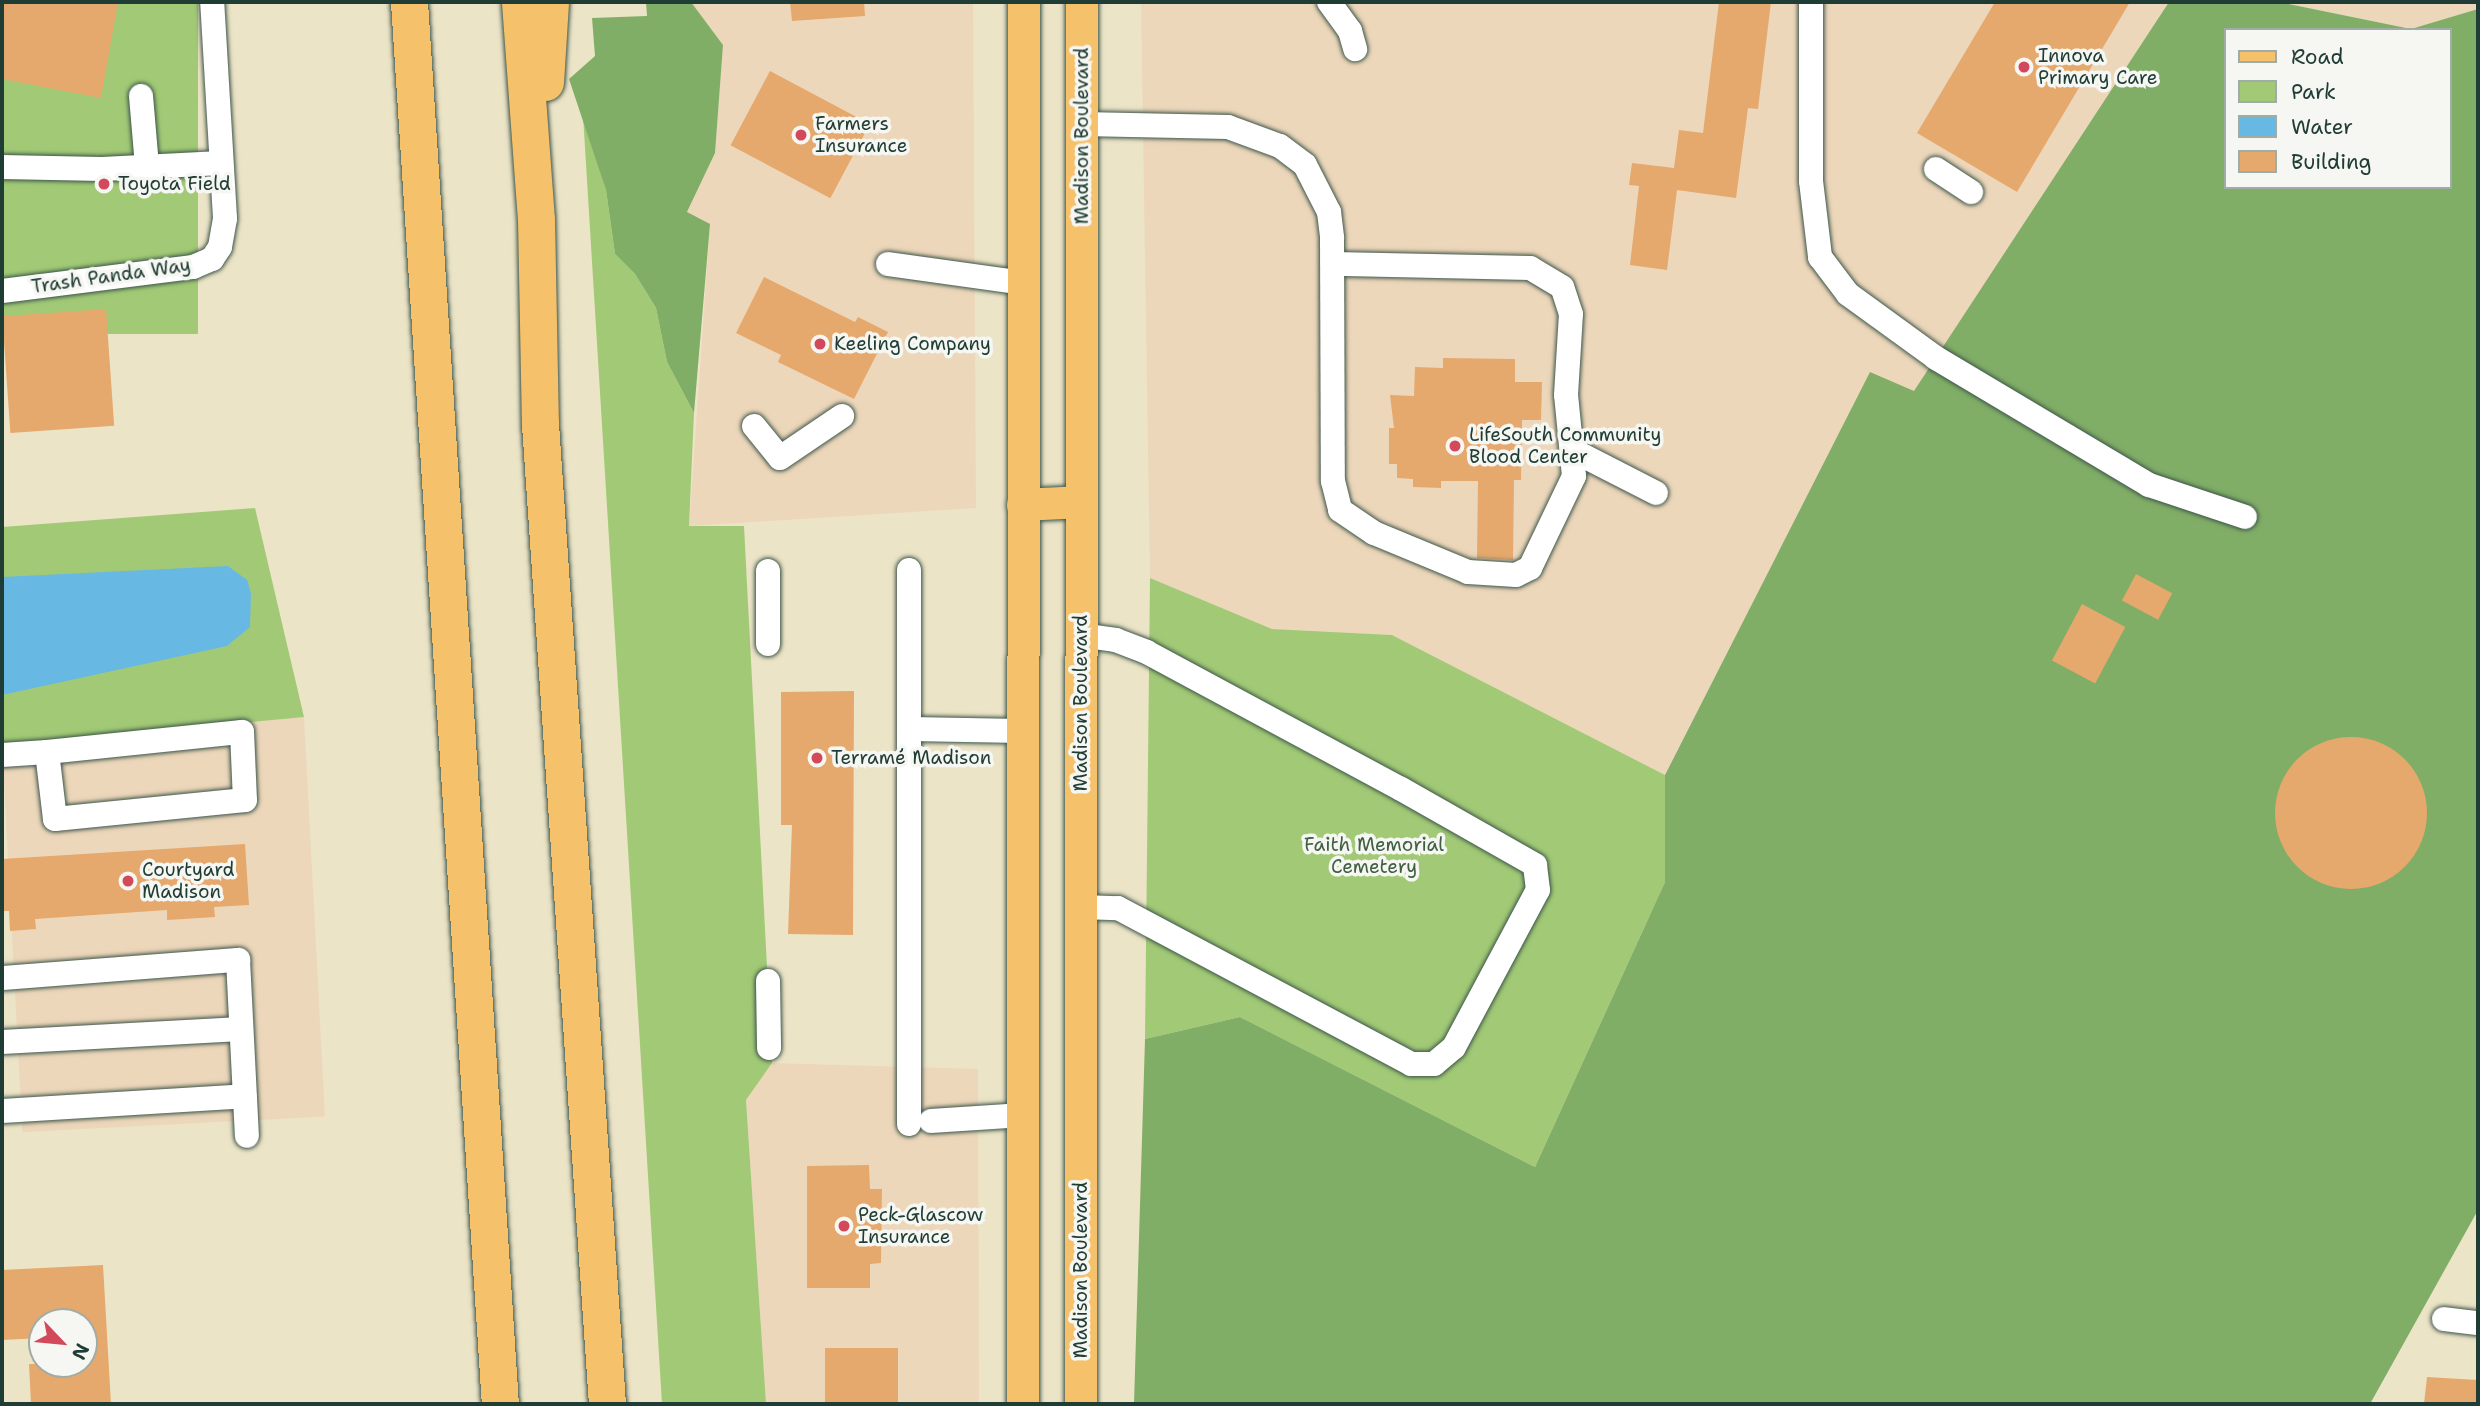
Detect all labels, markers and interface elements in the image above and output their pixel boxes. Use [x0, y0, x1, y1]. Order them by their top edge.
legend [2224, 28, 2452, 189]
text: Road [2291, 43, 2344, 71]
place label: Innova Primary Care [2038, 45, 2157, 89]
street label: Madison Boulevard [1071, 48, 1093, 224]
marker: Innova Primary Care [2016, 59, 2032, 75]
text: Park [2291, 78, 2336, 106]
place label: Farmers Insurance [815, 113, 907, 157]
text: Water [2291, 113, 2353, 141]
marker: Farmers Insurance [793, 127, 809, 143]
text: Building [2291, 148, 2371, 176]
place label: Toyota Field [118, 173, 231, 195]
marker: Toyota Field [96, 176, 112, 192]
street label: Trash Panda Way [30, 254, 192, 298]
place label: Keeling Company [834, 333, 991, 355]
marker: Keeling Company [812, 336, 828, 352]
place label: LifeSouth Community Blood Center [1469, 424, 1661, 468]
marker: LifeSouth Community Blood Center [1447, 438, 1463, 454]
street label: Madison Boulevard [1070, 615, 1092, 791]
place label: Terramé Madison [831, 747, 991, 769]
marker: Terramé Madison [809, 750, 825, 766]
park label: Faith Memorial Cemetery [1304, 834, 1444, 878]
place label: Courtyard Madison [142, 859, 234, 903]
marker: Courtyard Madison [120, 873, 136, 889]
street label: Madison Boulevard [1070, 1182, 1092, 1358]
place label: Peck-Glascow Insurance [858, 1204, 983, 1248]
marker: Peck-Glascow Insurance [836, 1218, 852, 1234]
north arrow [28, 1308, 98, 1378]
text: N [66, 1339, 95, 1364]

